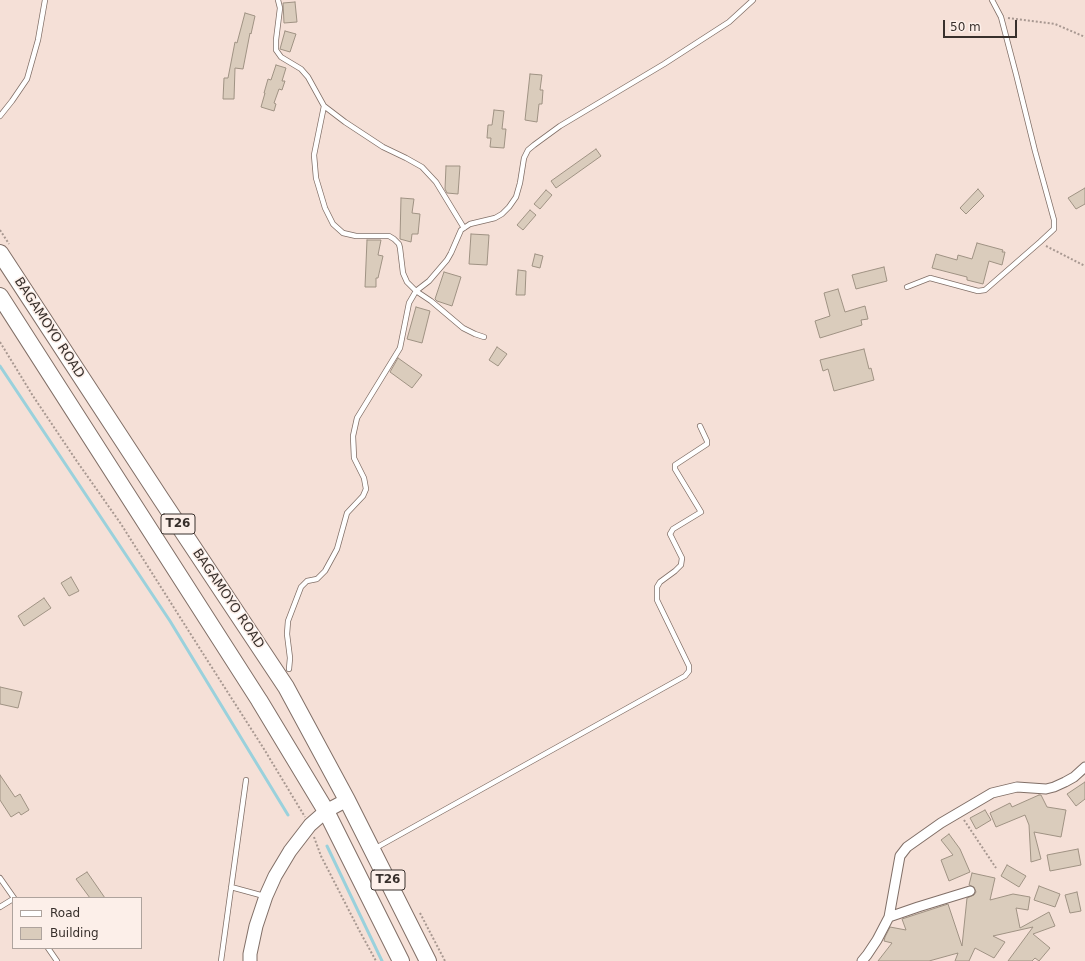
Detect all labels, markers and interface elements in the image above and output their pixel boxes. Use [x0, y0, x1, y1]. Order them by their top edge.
scale bar [945, 12, 1019, 38]
text: 50 m [950, 20, 981, 34]
street label: BAGAMOYO ROAD [11, 275, 87, 381]
road number: T26 [161, 514, 195, 534]
street label: BAGAMOYO ROAD [189, 546, 267, 652]
road number: T26 [371, 870, 405, 890]
legend [12, 897, 142, 949]
text: Road [50, 906, 80, 920]
text: Building [50, 926, 99, 940]

